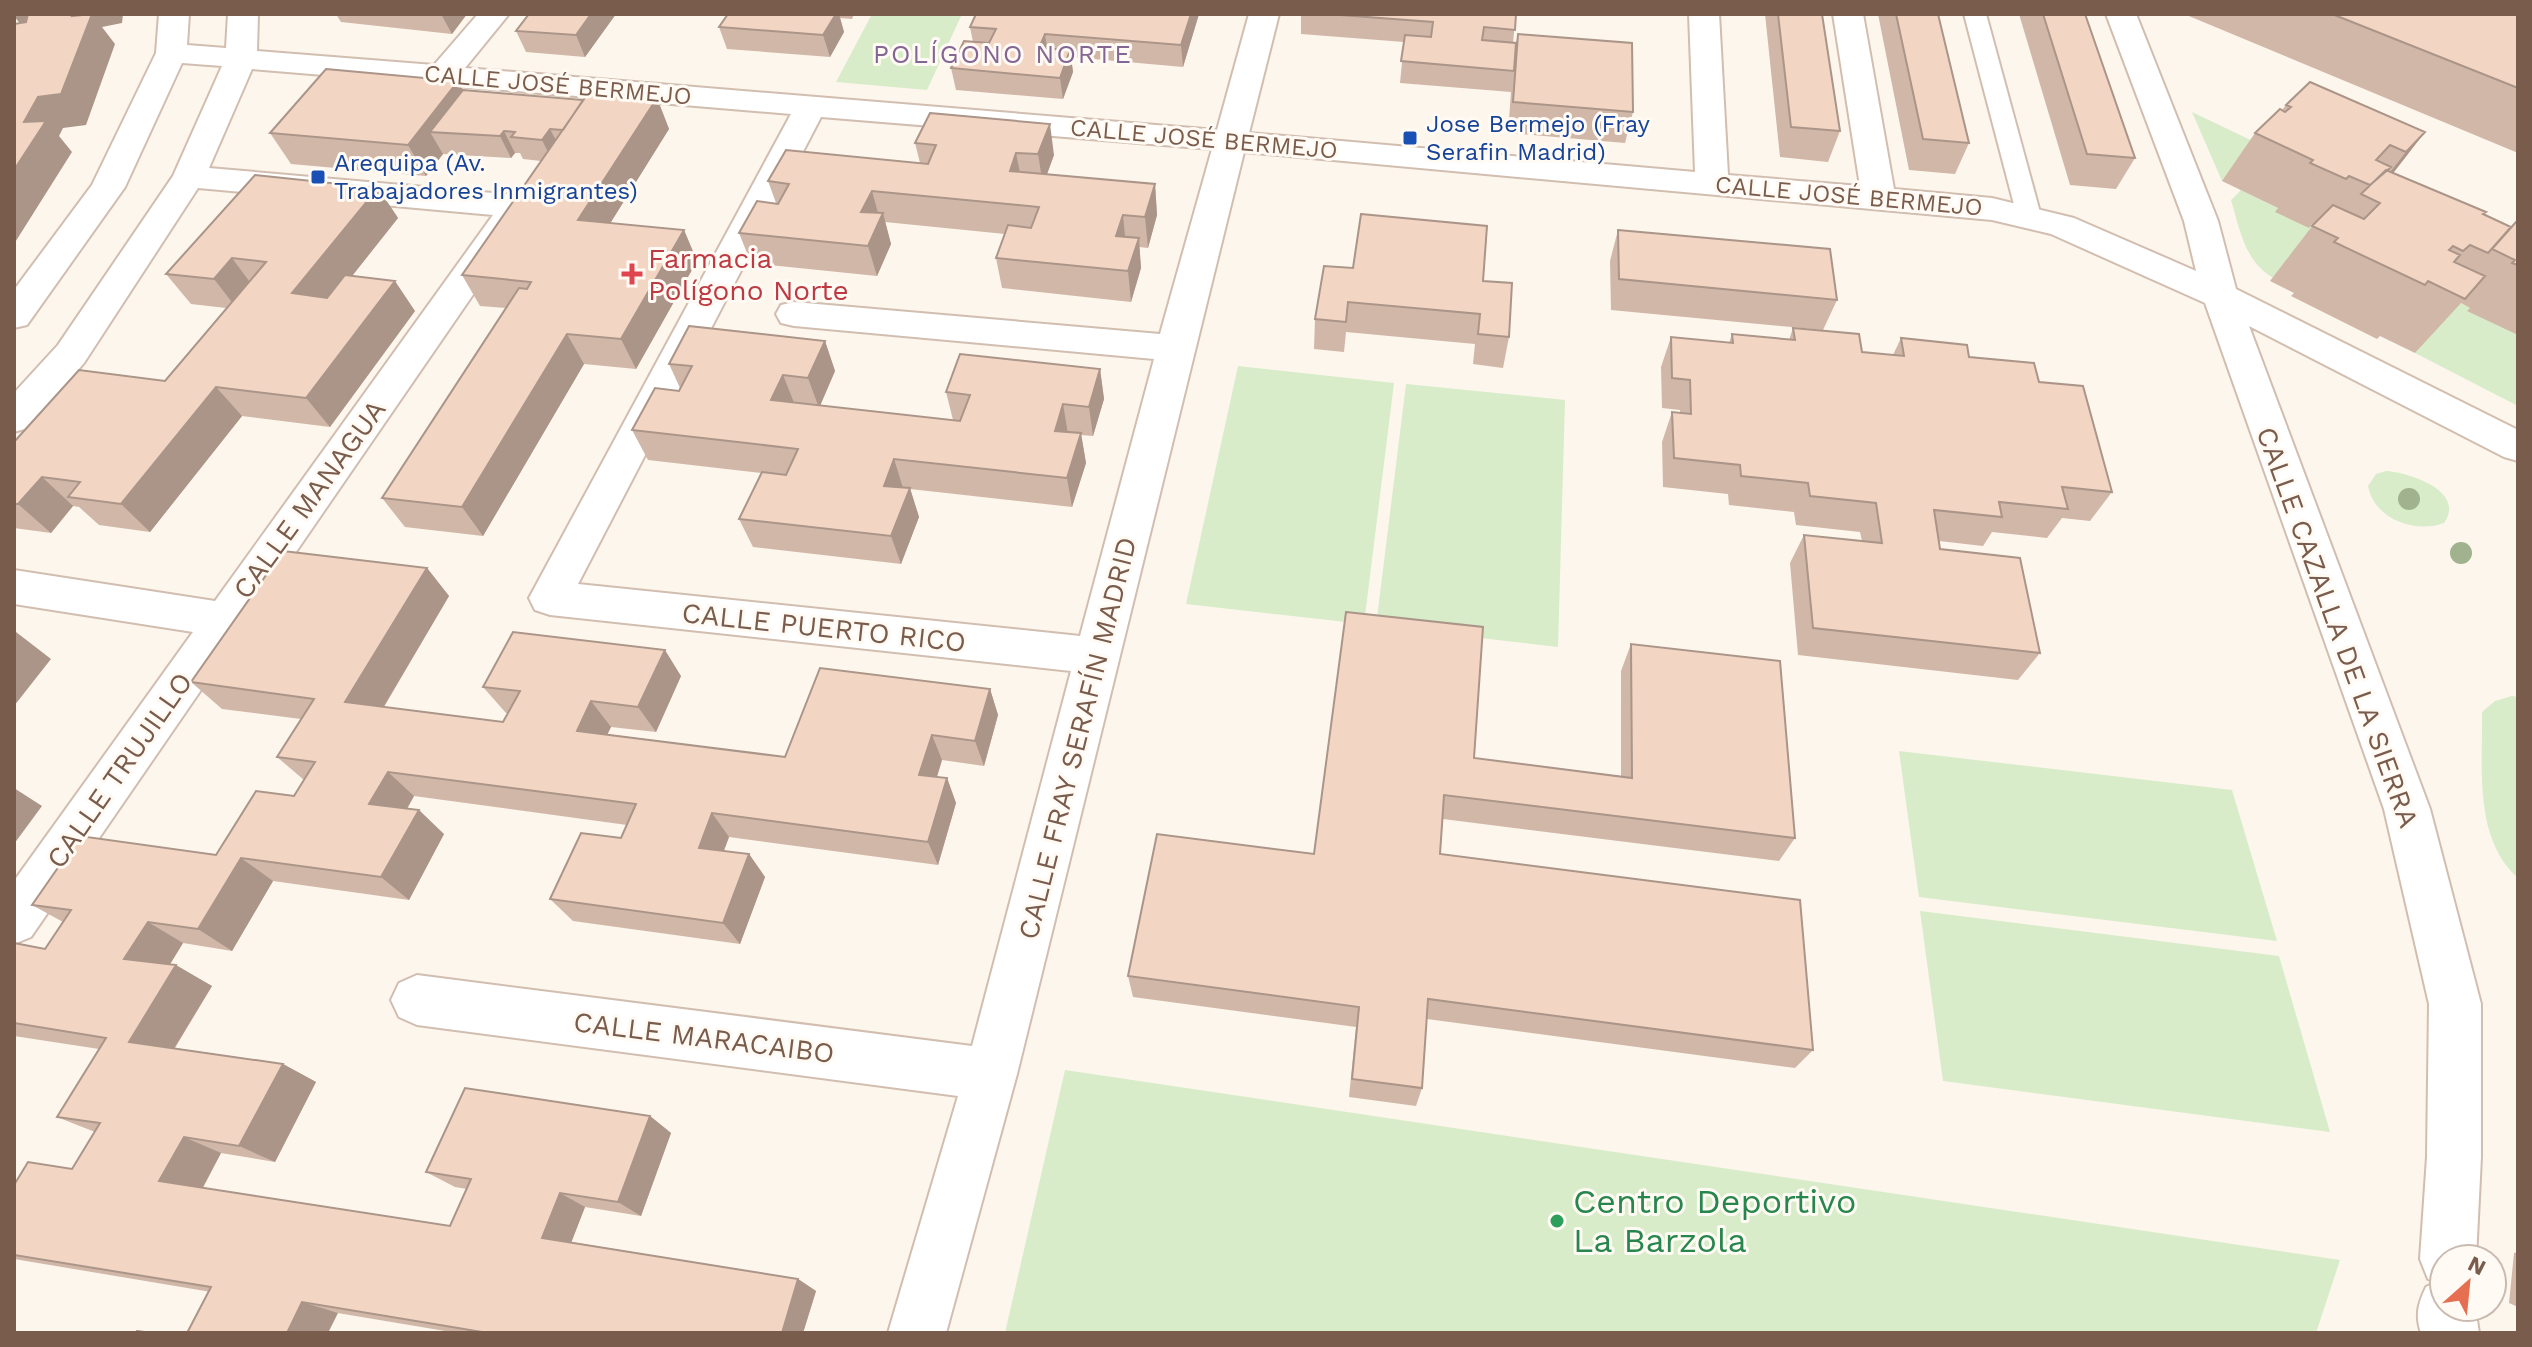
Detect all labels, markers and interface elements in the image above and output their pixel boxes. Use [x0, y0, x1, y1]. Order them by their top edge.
district label: POLÍGONO NORTE [873, 39, 1133, 69]
street label: CALLE JOSÉ BERMEJO [423, 59, 693, 111]
place label: Jose Bermejo (Fray Serafin Madrid) [1426, 110, 1651, 166]
street label: CALLE JOSÉ BERMEJO [1069, 113, 1339, 165]
marker: Jose Bermejo (Fray Serafin Madrid) [1401, 129, 1419, 147]
place label: Arequipa (Av. Trabajadores Inmigrantes) [334, 149, 638, 205]
marker: Arequipa (Av. Trabajadores Inmigrantes) [309, 168, 327, 186]
street label: CALLE JOSÉ BERMEJO [1714, 170, 1984, 222]
place label: Farmacia Polígono Norte [648, 242, 849, 307]
marker: Farmacia Polígono Norte [623, 265, 641, 283]
street label: CALLE MANAGUA [226, 394, 393, 605]
street label: CALLE CAZALLA DE LA SIERRA [2250, 422, 2426, 832]
street label: CALLE FRAY SERAFÍN MADRID [1011, 534, 1144, 943]
street label: CALLE PUERTO RICO [680, 596, 968, 659]
street label: CALLE TRUJILLO [40, 666, 199, 874]
street label: CALLE MARACAIBO [572, 1005, 836, 1070]
place label: Centro Deportivo La Barzola [1573, 1181, 1856, 1260]
marker: Centro Deportivo La Barzola [1548, 1212, 1566, 1230]
north arrow [2428, 1243, 2508, 1323]
text: N [2464, 1251, 2490, 1280]

